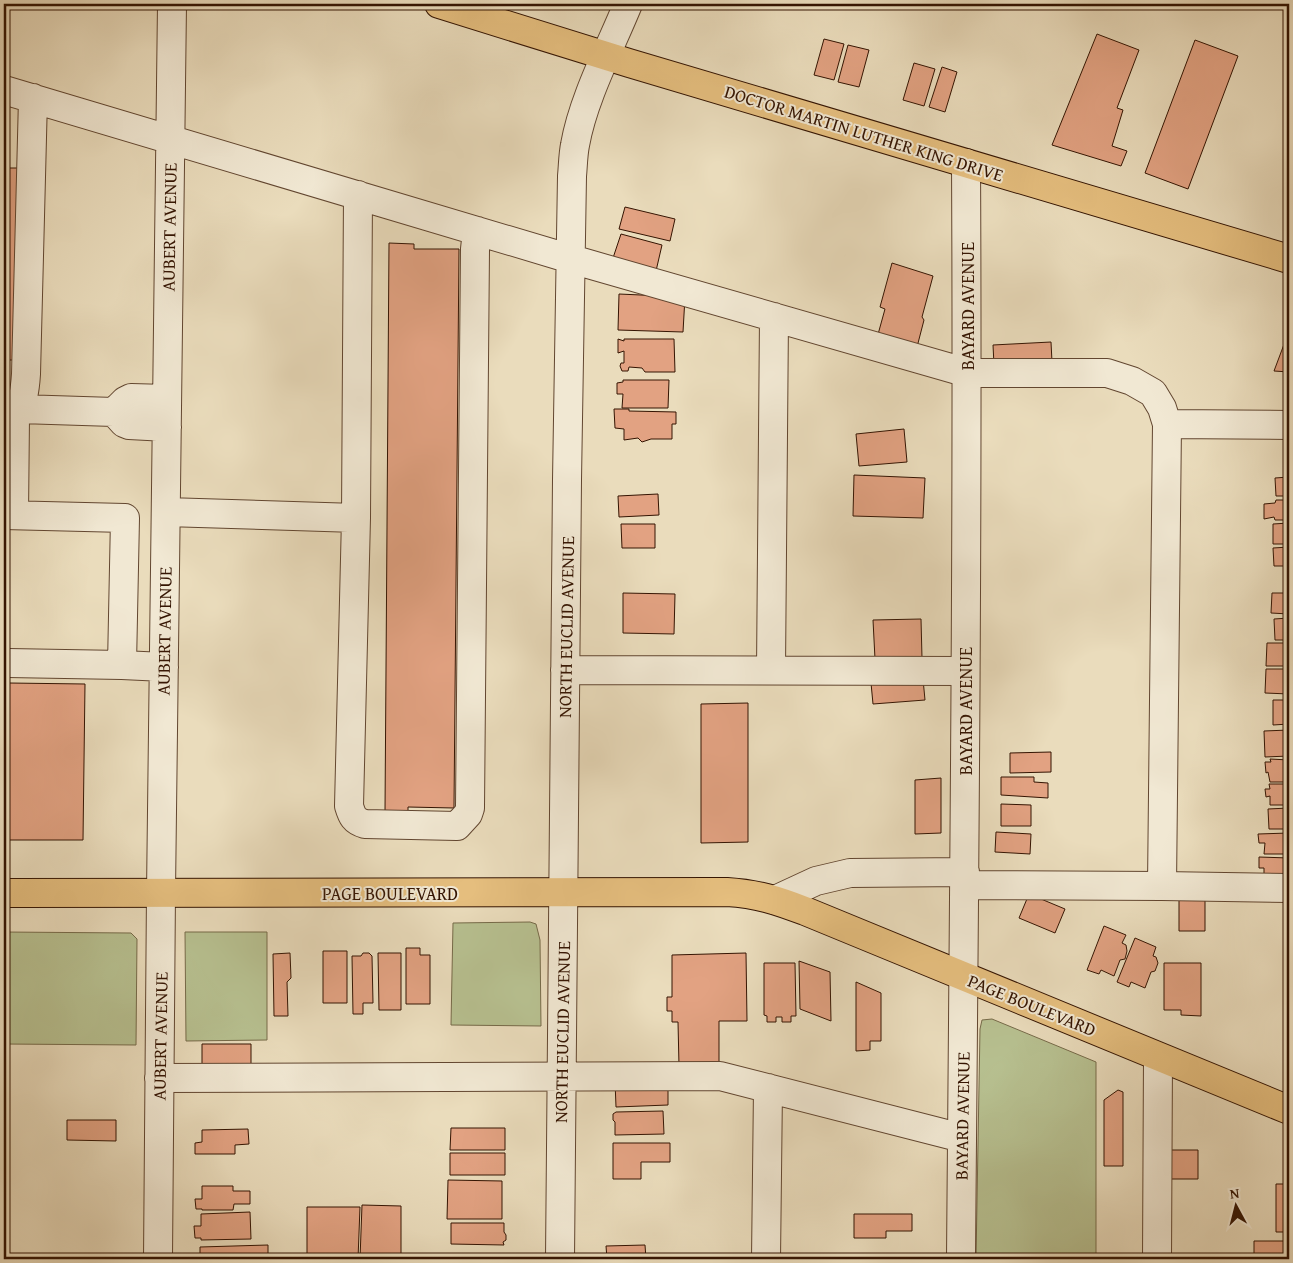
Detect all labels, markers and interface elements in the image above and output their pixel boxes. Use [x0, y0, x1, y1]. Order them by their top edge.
street label: DOCTOR MARTIN LUTHER KING DRIVE [721, 78, 1007, 188]
street label: AUBERT AVENUE [154, 162, 184, 292]
street label: BAYARD AVENUE [954, 242, 981, 370]
street label: NORTH EUCLID AVENUE [551, 536, 581, 718]
street label: AUBERT AVENUE [149, 566, 179, 696]
street label: BAYARD AVENUE [952, 647, 979, 775]
street label: PAGE BOULEVARD [322, 880, 458, 907]
street label: NORTH EUCLID AVENUE [547, 941, 577, 1123]
street label: PAGE BOULEVARD [964, 967, 1100, 1043]
street label: AUBERT AVENUE [145, 971, 175, 1101]
street label: BAYARD AVENUE [947, 1052, 977, 1180]
north arrow [1210, 1180, 1260, 1230]
text: N [1229, 1183, 1241, 1204]

